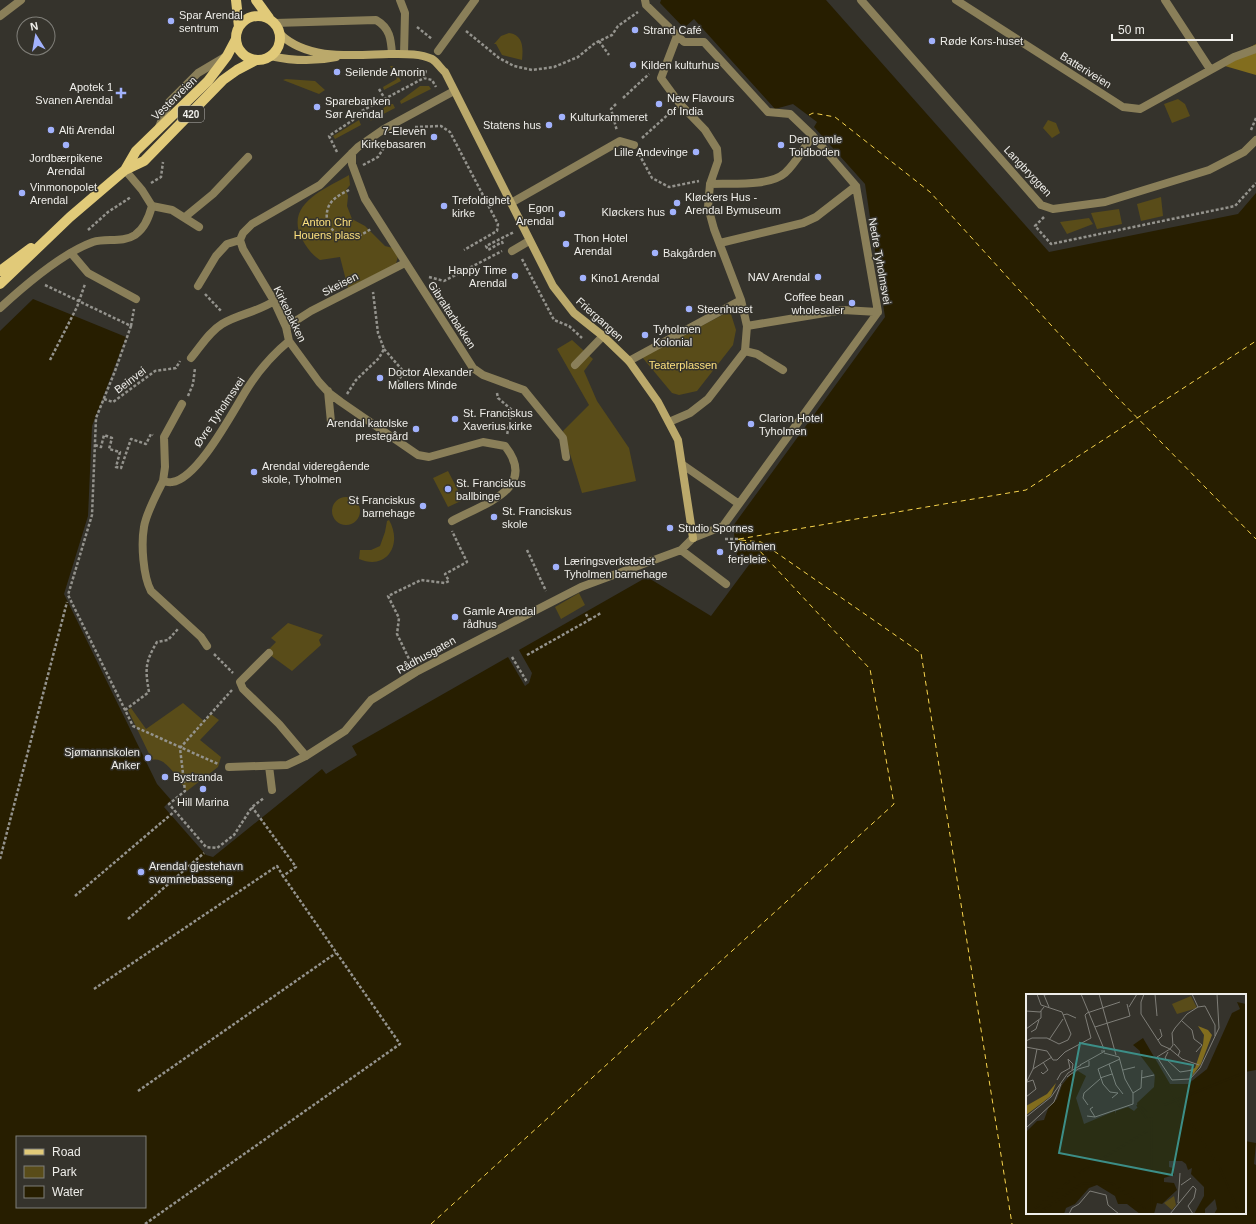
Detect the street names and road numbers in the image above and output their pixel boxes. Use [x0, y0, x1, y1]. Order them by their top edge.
street label: Batteriveien [1058, 50, 1114, 90]
street label: Vesterveien [149, 74, 199, 122]
road number: 420 [178, 106, 204, 122]
street label: Langbryggen [1002, 143, 1054, 199]
street label: Nedre Tyholmsvei [866, 217, 894, 305]
street label: Skeisen [320, 270, 360, 298]
street label: Gibraltarbakken [426, 279, 478, 351]
street label: Kirkebakken [271, 284, 309, 344]
street label: Friergangen [574, 295, 626, 343]
street label: Beinvei [112, 364, 148, 396]
street label: Øvre Tyholmsvei [191, 375, 247, 449]
street label: Rådhusgaten [394, 634, 458, 676]

